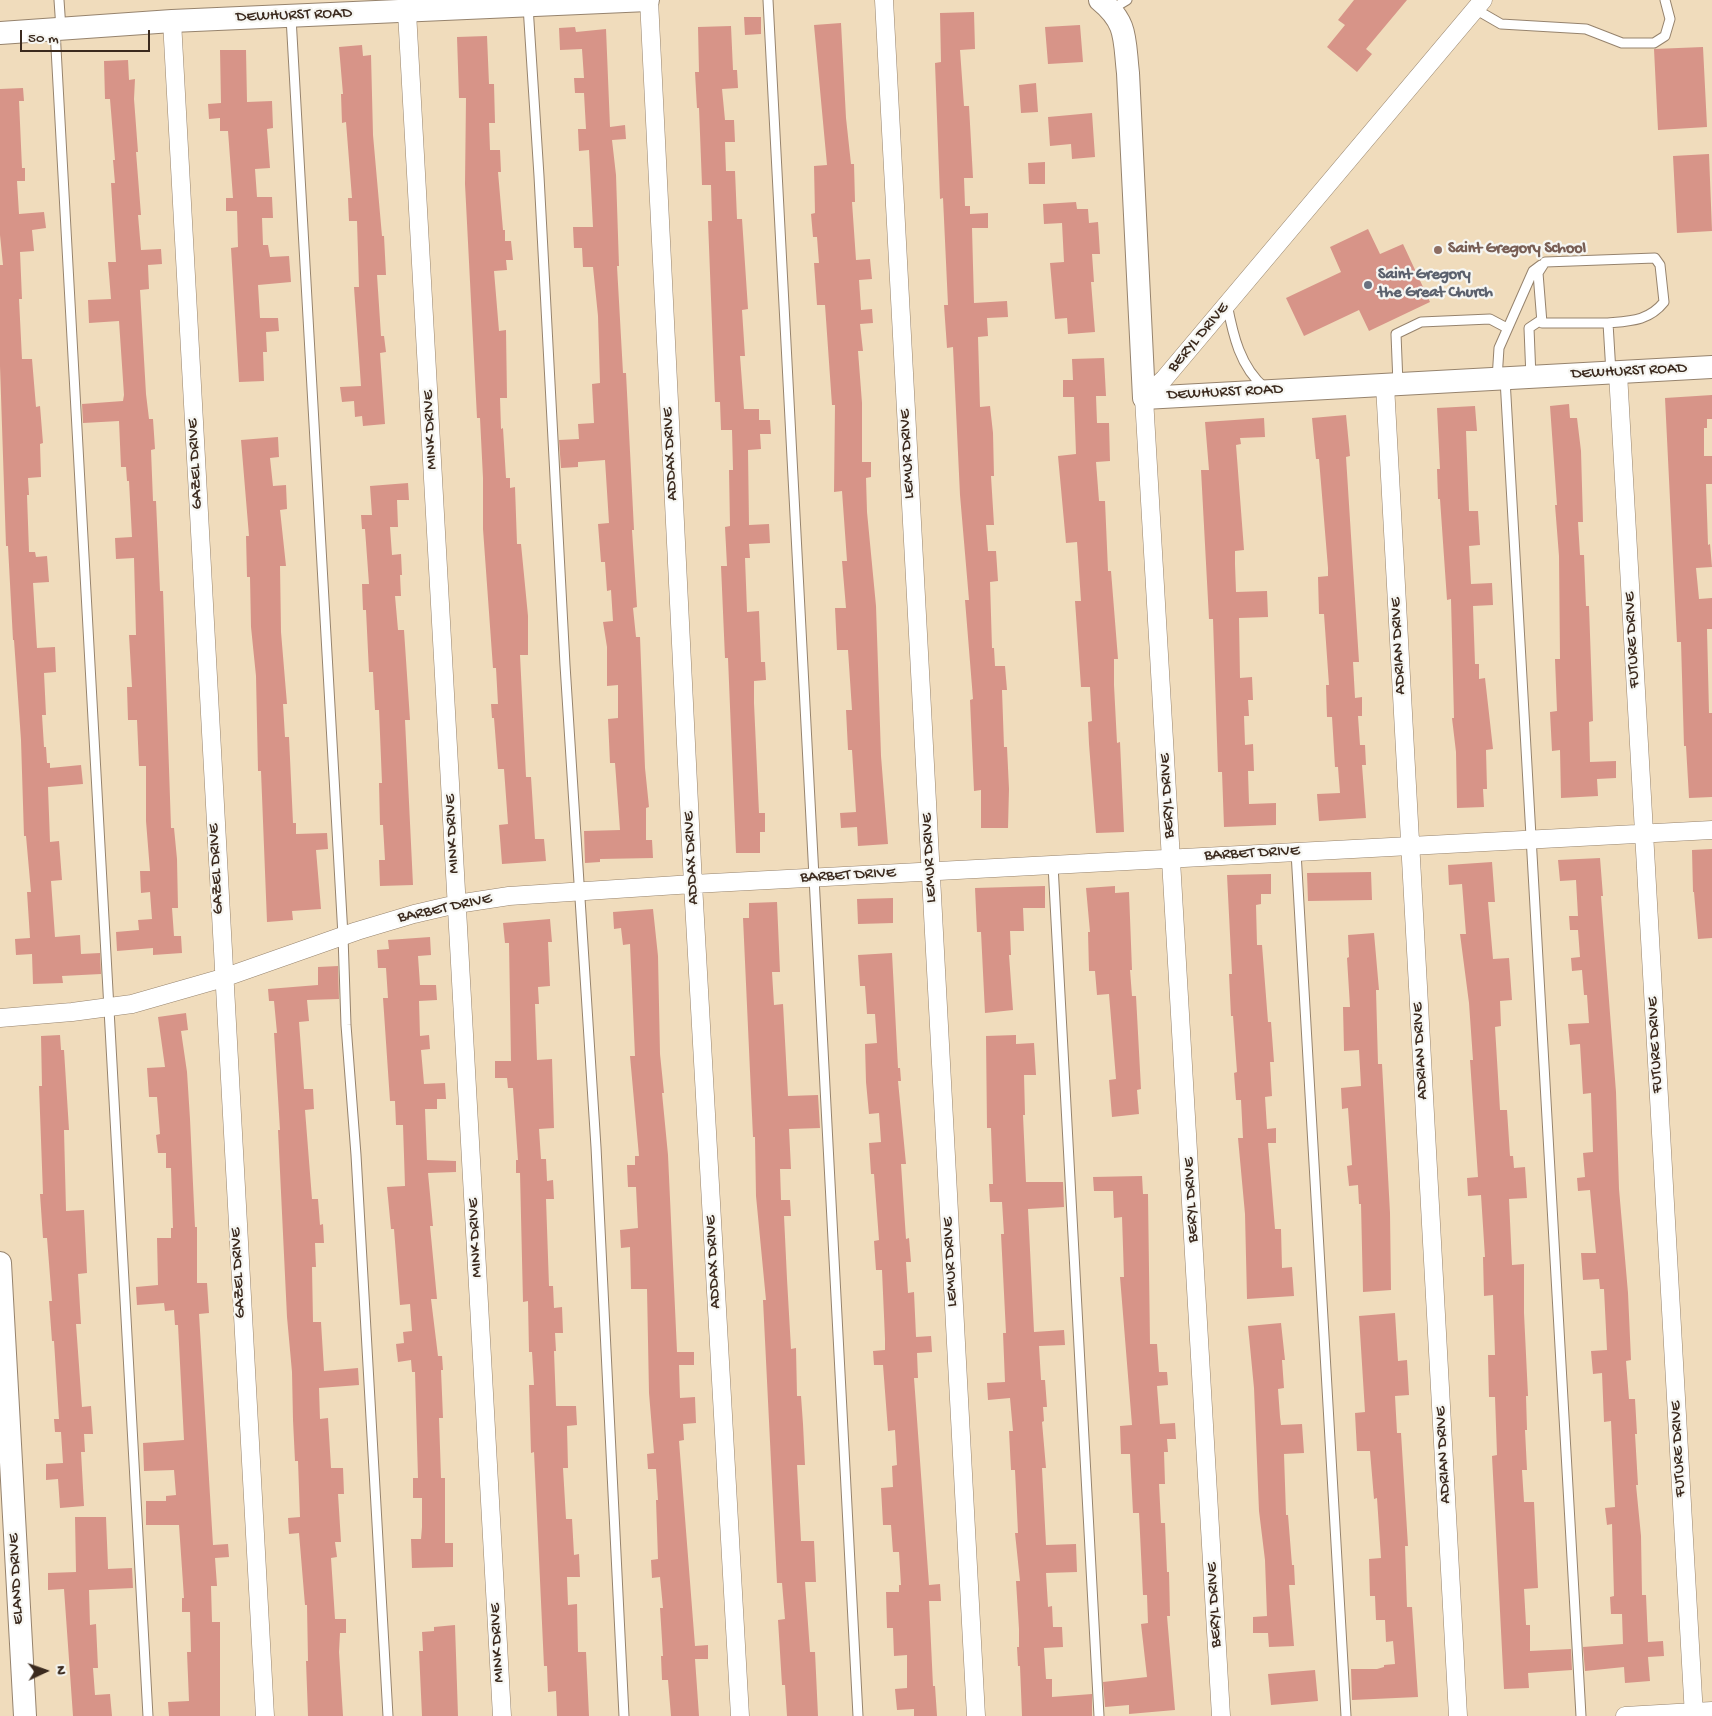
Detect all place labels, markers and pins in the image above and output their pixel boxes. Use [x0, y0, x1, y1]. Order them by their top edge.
place label: Saint Gregory School [1448, 240, 1586, 260]
marker: Saint Gregory School [1432, 244, 1444, 256]
place label: Saint Gregory the Great Church [1378, 266, 1493, 304]
marker: Saint Gregory the Great Church [1362, 279, 1374, 291]

